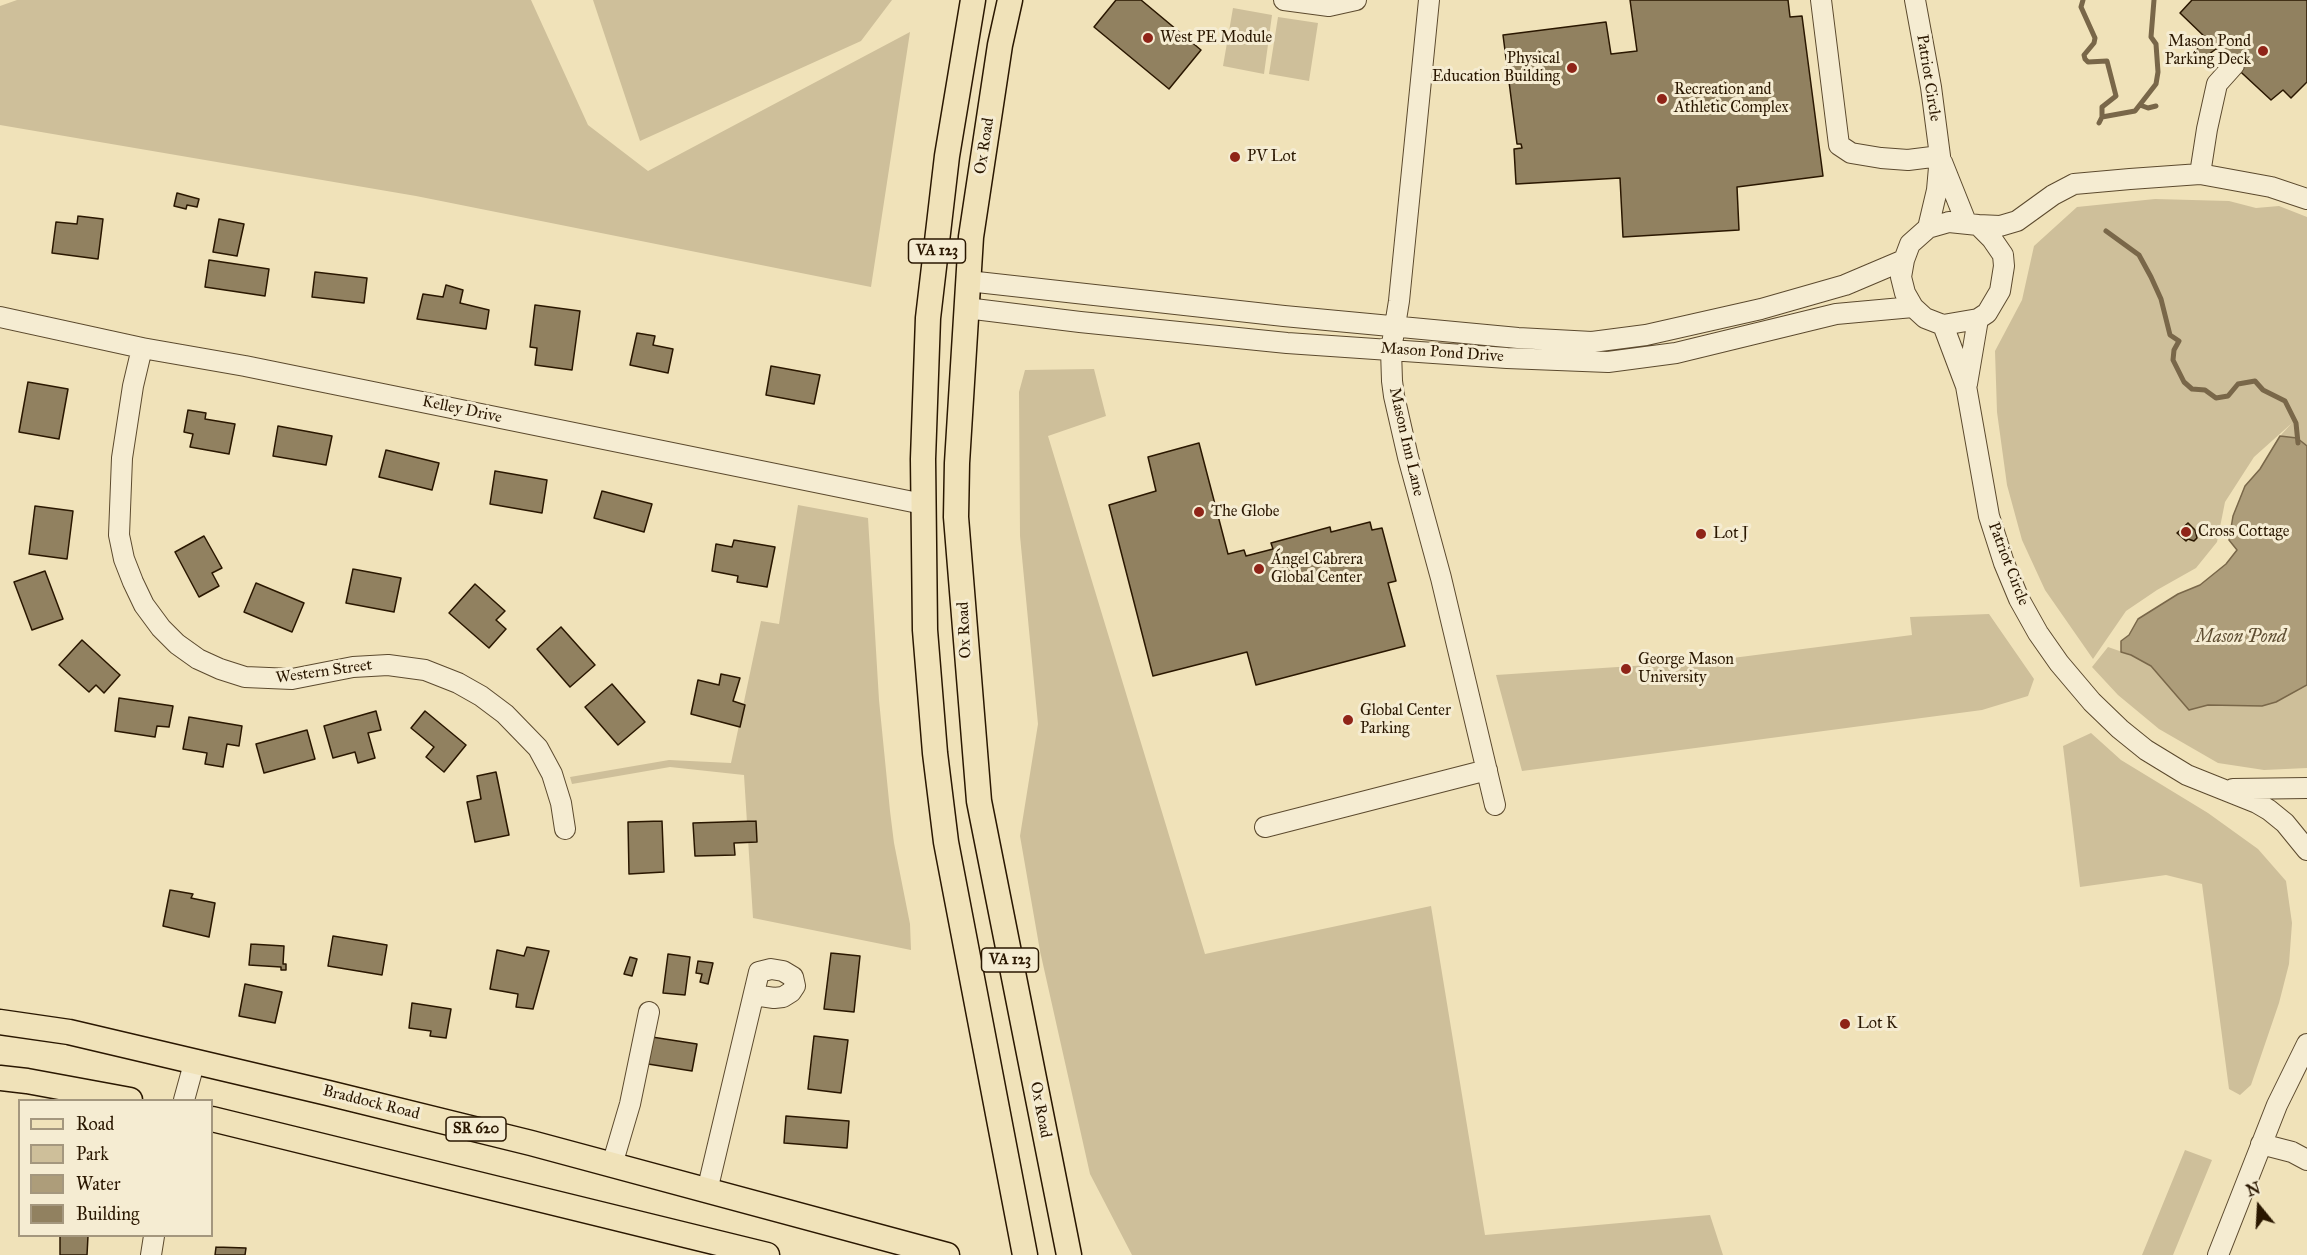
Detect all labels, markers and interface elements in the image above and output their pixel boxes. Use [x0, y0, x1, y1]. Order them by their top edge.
place label: West PE Module [1160, 28, 1272, 48]
marker: West PE Module [1141, 31, 1155, 45]
place label: Mason Pond Parking Deck [2165, 32, 2251, 70]
street label: Patriot Circle [1912, 33, 1944, 123]
marker: Mason Pond Parking Deck [2256, 44, 2270, 58]
place label: Physical Education Building [1432, 49, 1560, 87]
marker: Physical Education Building [1565, 61, 1579, 75]
place label: Recreation and Athletic Complex [1674, 80, 1789, 118]
marker: Recreation and Athletic Complex [1655, 92, 1669, 106]
street label: Ox Road [971, 116, 999, 176]
place label: PV Lot [1247, 147, 1296, 167]
marker: PV Lot [1228, 150, 1242, 164]
road number: VA 123 [908, 239, 966, 263]
street label: Mason Pond Drive [1380, 339, 1504, 367]
street label: Mason Inn Lane [1384, 386, 1428, 498]
street label: Kelley Drive [420, 392, 504, 428]
place label: The Globe [1211, 502, 1279, 522]
marker: The Globe [1192, 505, 1206, 519]
street label: Patriot Circle [1983, 520, 2033, 608]
place label: Cross Cottage [2198, 522, 2289, 542]
place label: Lot J [1713, 524, 1749, 544]
marker: Cross Cottage [2179, 525, 2193, 539]
marker: Lot J [1694, 527, 1708, 541]
place label: Ángel Cabrera Global Center [1271, 550, 1363, 588]
marker: Ángel Cabrera Global Center [1252, 562, 1266, 576]
street label: Ox Road [954, 601, 976, 659]
water label: Mason Pond [2196, 627, 2286, 649]
place label: George Mason University [1638, 650, 1734, 688]
street label: Western Street [275, 656, 373, 688]
marker: George Mason University [1619, 662, 1633, 676]
place label: Global Center Parking [1360, 701, 1451, 739]
marker: Global Center Parking [1341, 713, 1355, 727]
road number: VA 123 [982, 948, 1038, 972]
place label: Lot K [1857, 1014, 1897, 1034]
marker: Lot K [1838, 1017, 1852, 1031]
street label: Ox Road [1025, 1080, 1055, 1140]
street label: Braddock Road [321, 1082, 421, 1124]
legend [18, 1099, 213, 1237]
text: Road [76, 1113, 114, 1135]
road number: SR 620 [446, 1117, 506, 1141]
text: Park [76, 1143, 109, 1165]
text: Water [76, 1173, 120, 1195]
north arrow [2229, 1177, 2289, 1237]
text: N [2244, 1178, 2263, 1201]
text: Building [76, 1203, 139, 1225]

